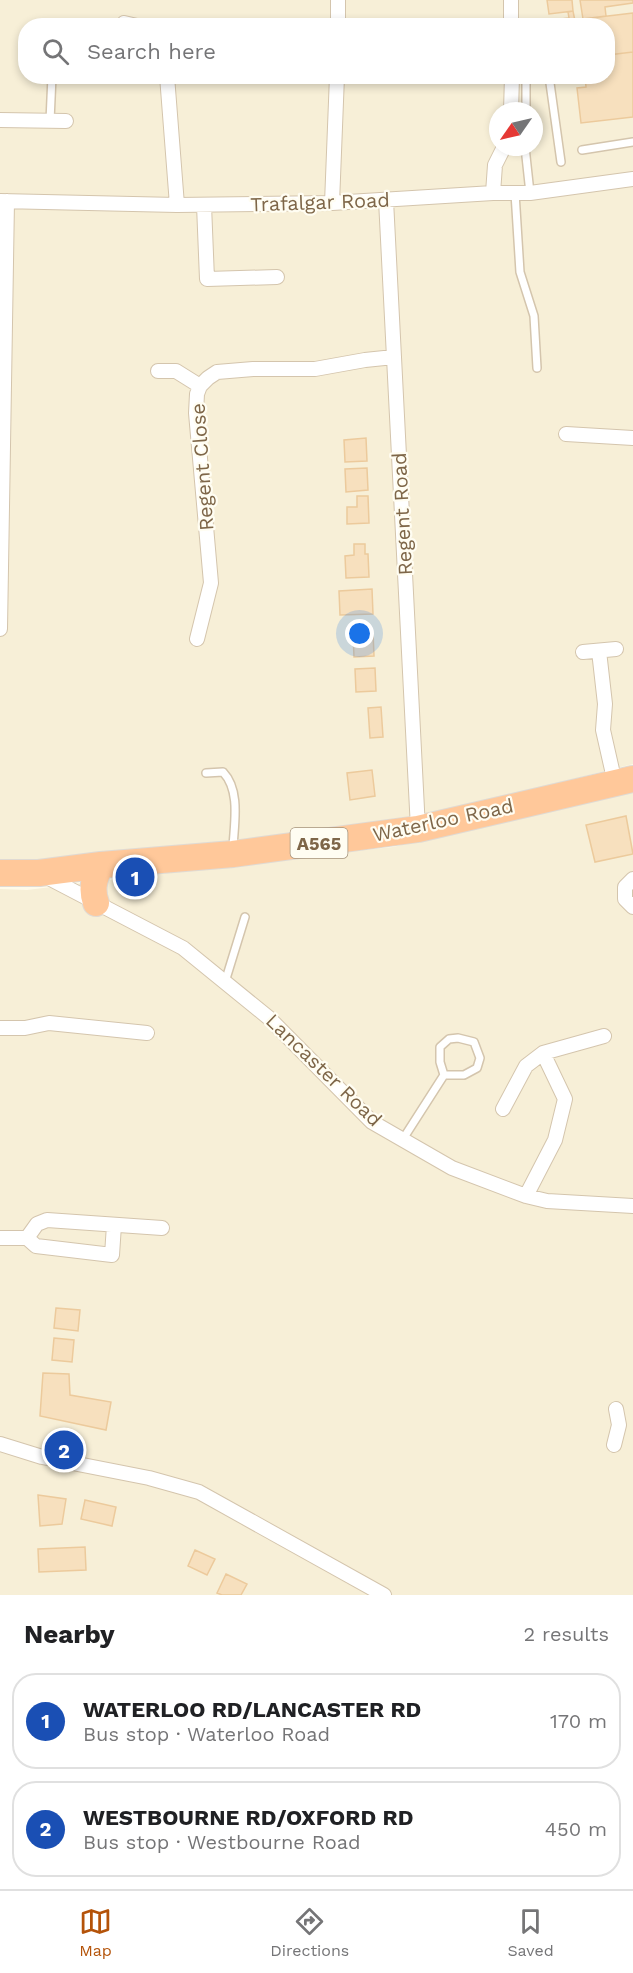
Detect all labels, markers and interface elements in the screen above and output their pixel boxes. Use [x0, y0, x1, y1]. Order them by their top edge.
search box [18, 18, 615, 84]
icon: search [39, 35, 72, 68]
text: Search here [87, 39, 216, 64]
north arrow [489, 102, 543, 156]
street label: Trafalgar Road [250, 188, 390, 216]
street label: Regent Close [186, 402, 218, 532]
street label: Regent Road [387, 452, 417, 576]
your location [345, 619, 374, 648]
street label: Waterloo Road [370, 793, 516, 847]
road number: A565 [290, 828, 348, 858]
pin: 1 [116, 854, 154, 900]
street label: Lancaster Road [261, 1009, 387, 1131]
pin: 2 [44, 1428, 84, 1472]
text: Nearby [24, 1619, 115, 1649]
text: 2 results [524, 1622, 609, 1646]
text: WATERLOO RD/LANCASTER RD [83, 1697, 421, 1722]
text: 1 [41, 1709, 50, 1733]
text: 170 m [550, 1709, 607, 1733]
text: Bus stop · Waterloo Road [83, 1722, 330, 1746]
text: WESTBOURNE RD/OXFORD RD [83, 1805, 413, 1830]
text: 2 [40, 1817, 51, 1841]
text: 450 m [545, 1817, 607, 1841]
text: Bus stop · Westbourne Road [83, 1830, 361, 1854]
tab: Map [79, 1905, 112, 1960]
tab: Directions [270, 1905, 349, 1960]
tab: Saved [507, 1905, 554, 1960]

